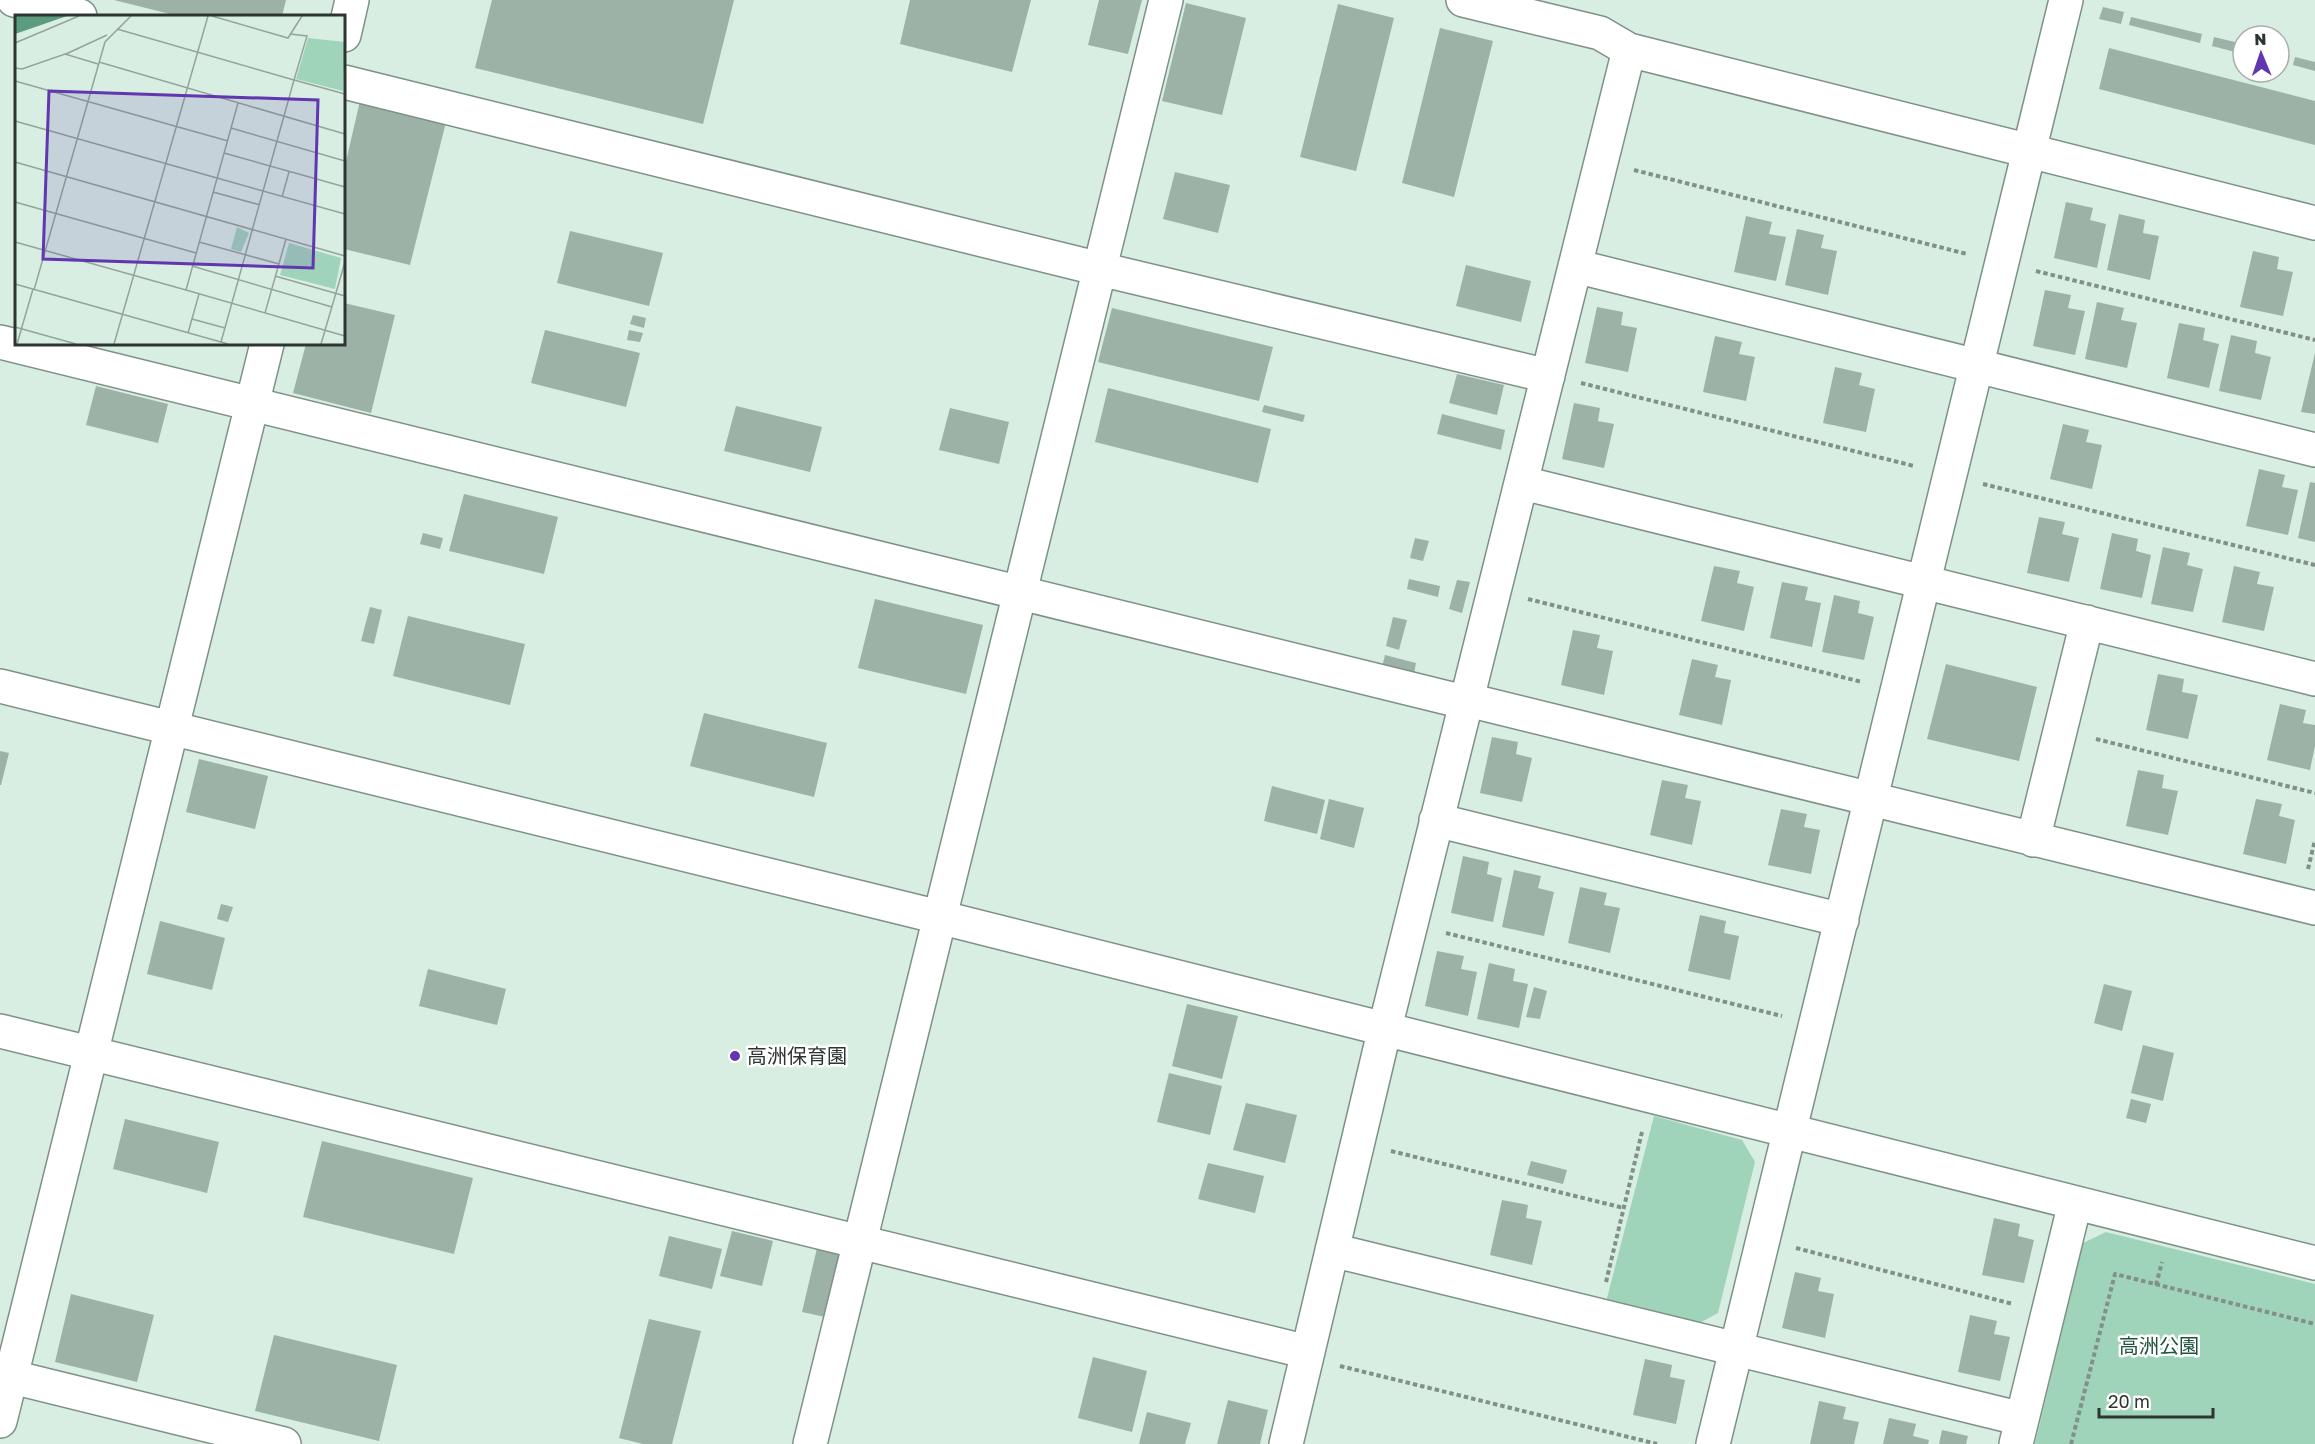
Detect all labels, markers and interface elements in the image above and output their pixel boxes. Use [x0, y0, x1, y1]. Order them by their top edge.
inset map [15, 15, 345, 345]
north arrow [2231, 24, 2291, 84]
text: N [2254, 29, 2267, 49]
place label: 高洲保育園 [747, 1043, 847, 1067]
marker: 高洲保育園 [728, 1049, 742, 1063]
park label: 高洲公園 [2119, 1333, 2199, 1357]
scale bar [2099, 1381, 2213, 1419]
text: 20 m [2108, 1390, 2150, 1412]

